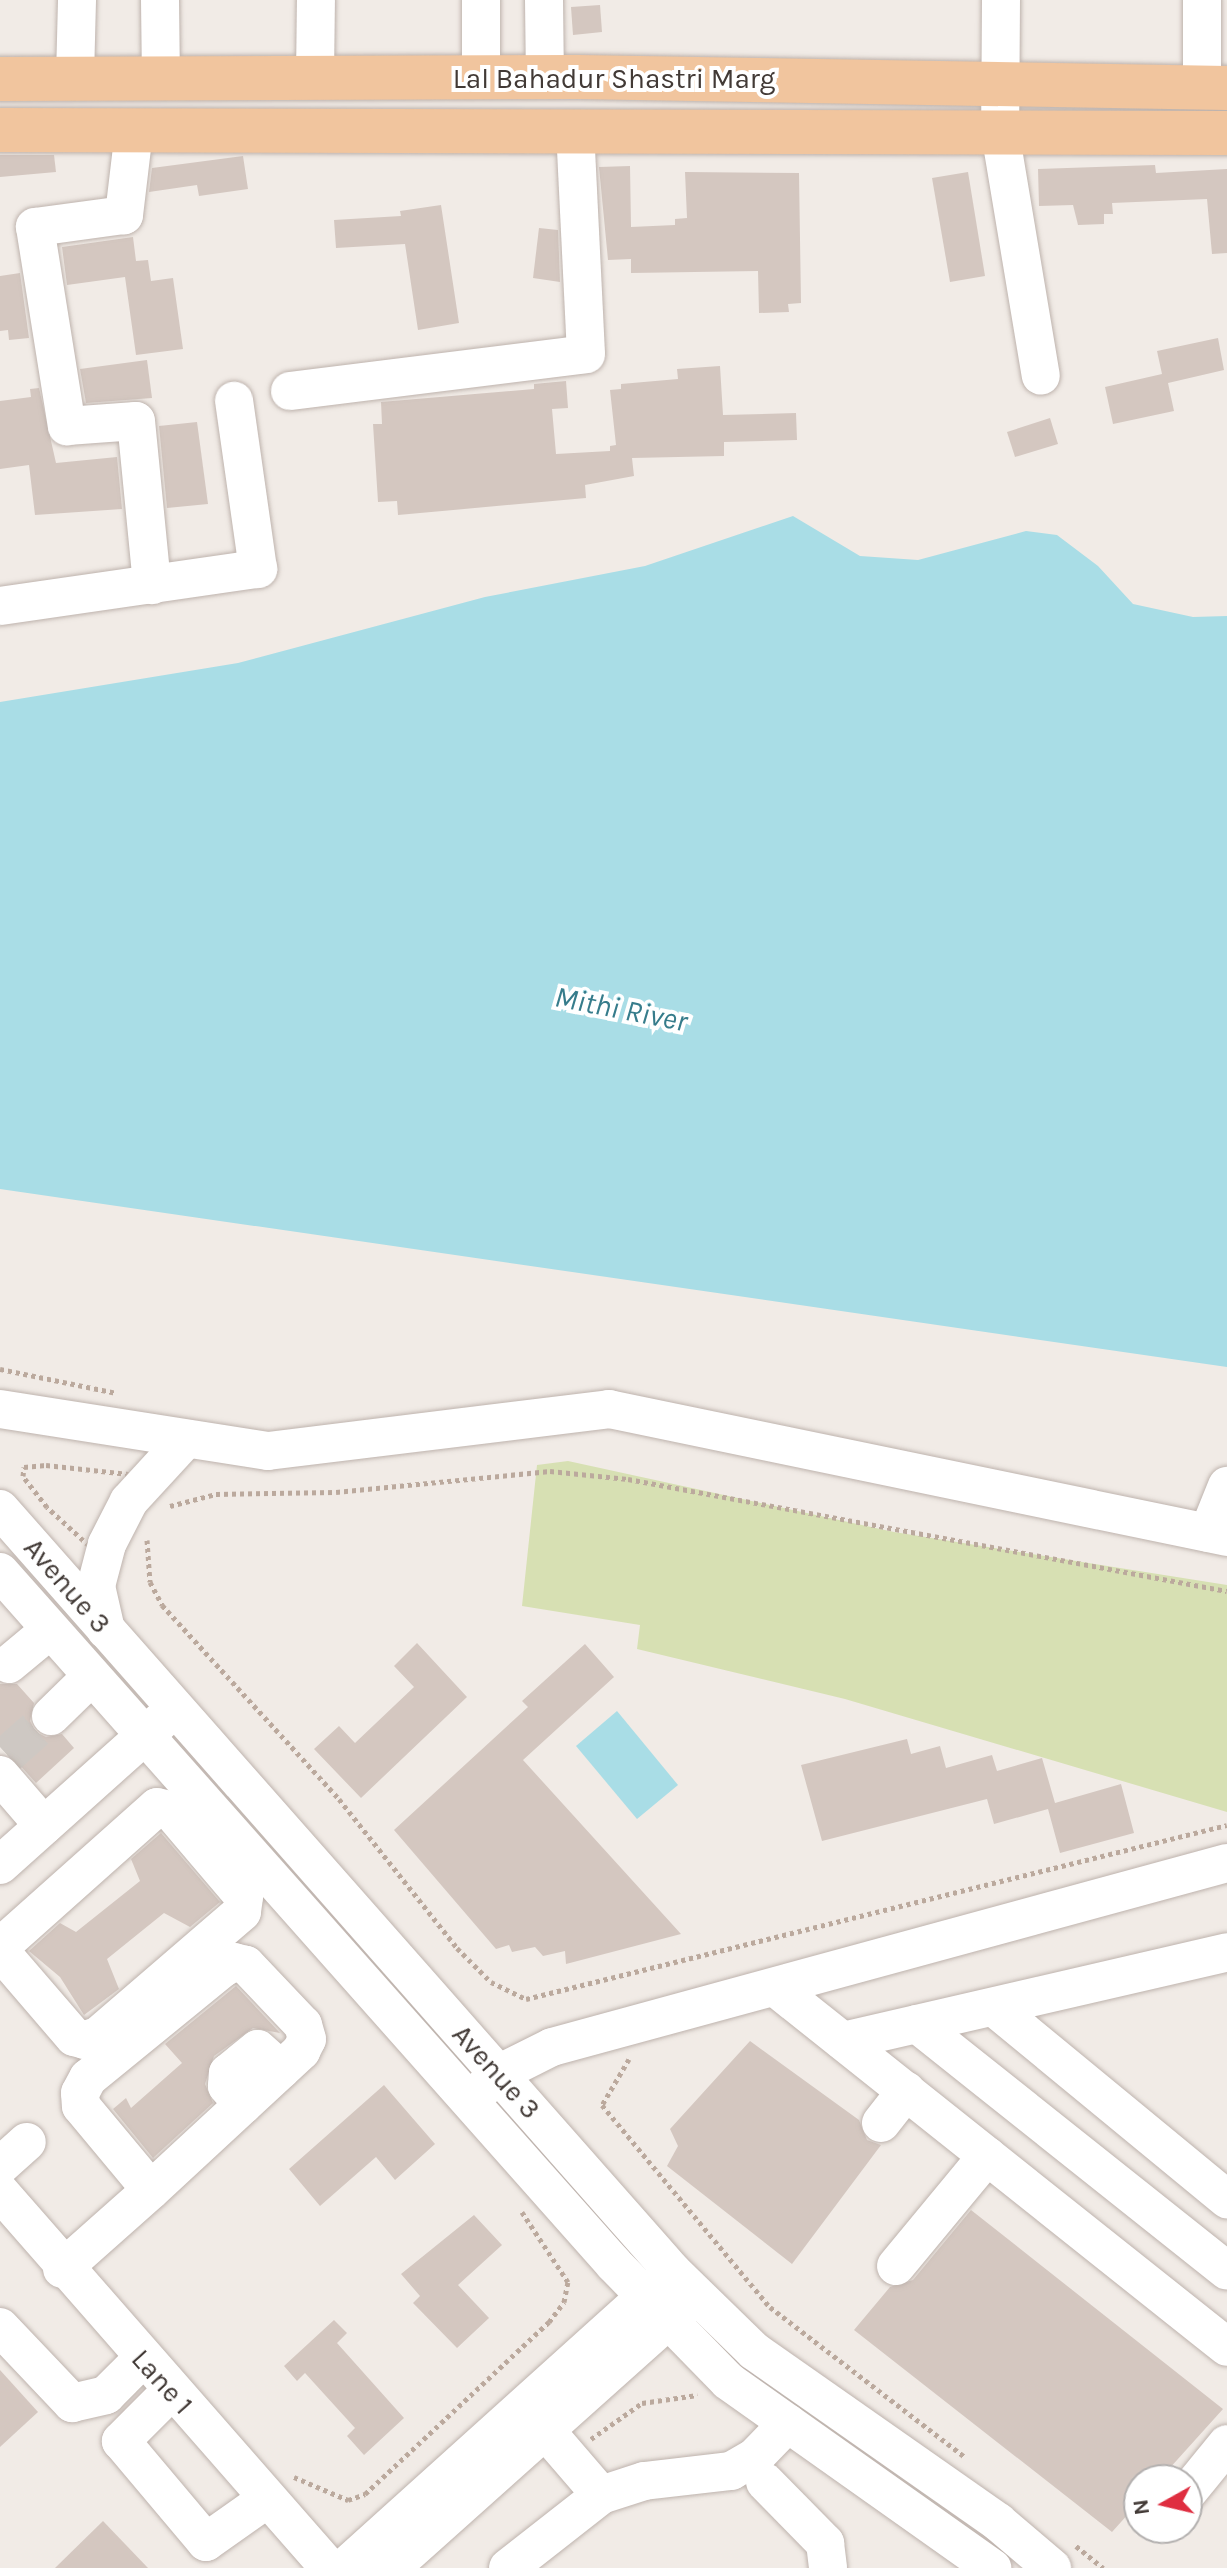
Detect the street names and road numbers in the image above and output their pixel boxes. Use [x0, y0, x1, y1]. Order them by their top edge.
street label: Lal Bahadur Shastri Marg [453, 62, 775, 96]
street label: Avenue 3 [16, 1531, 118, 1641]
street label: Avenue 3 [445, 2018, 547, 2126]
street label: Lane 1 [124, 2343, 200, 2421]

